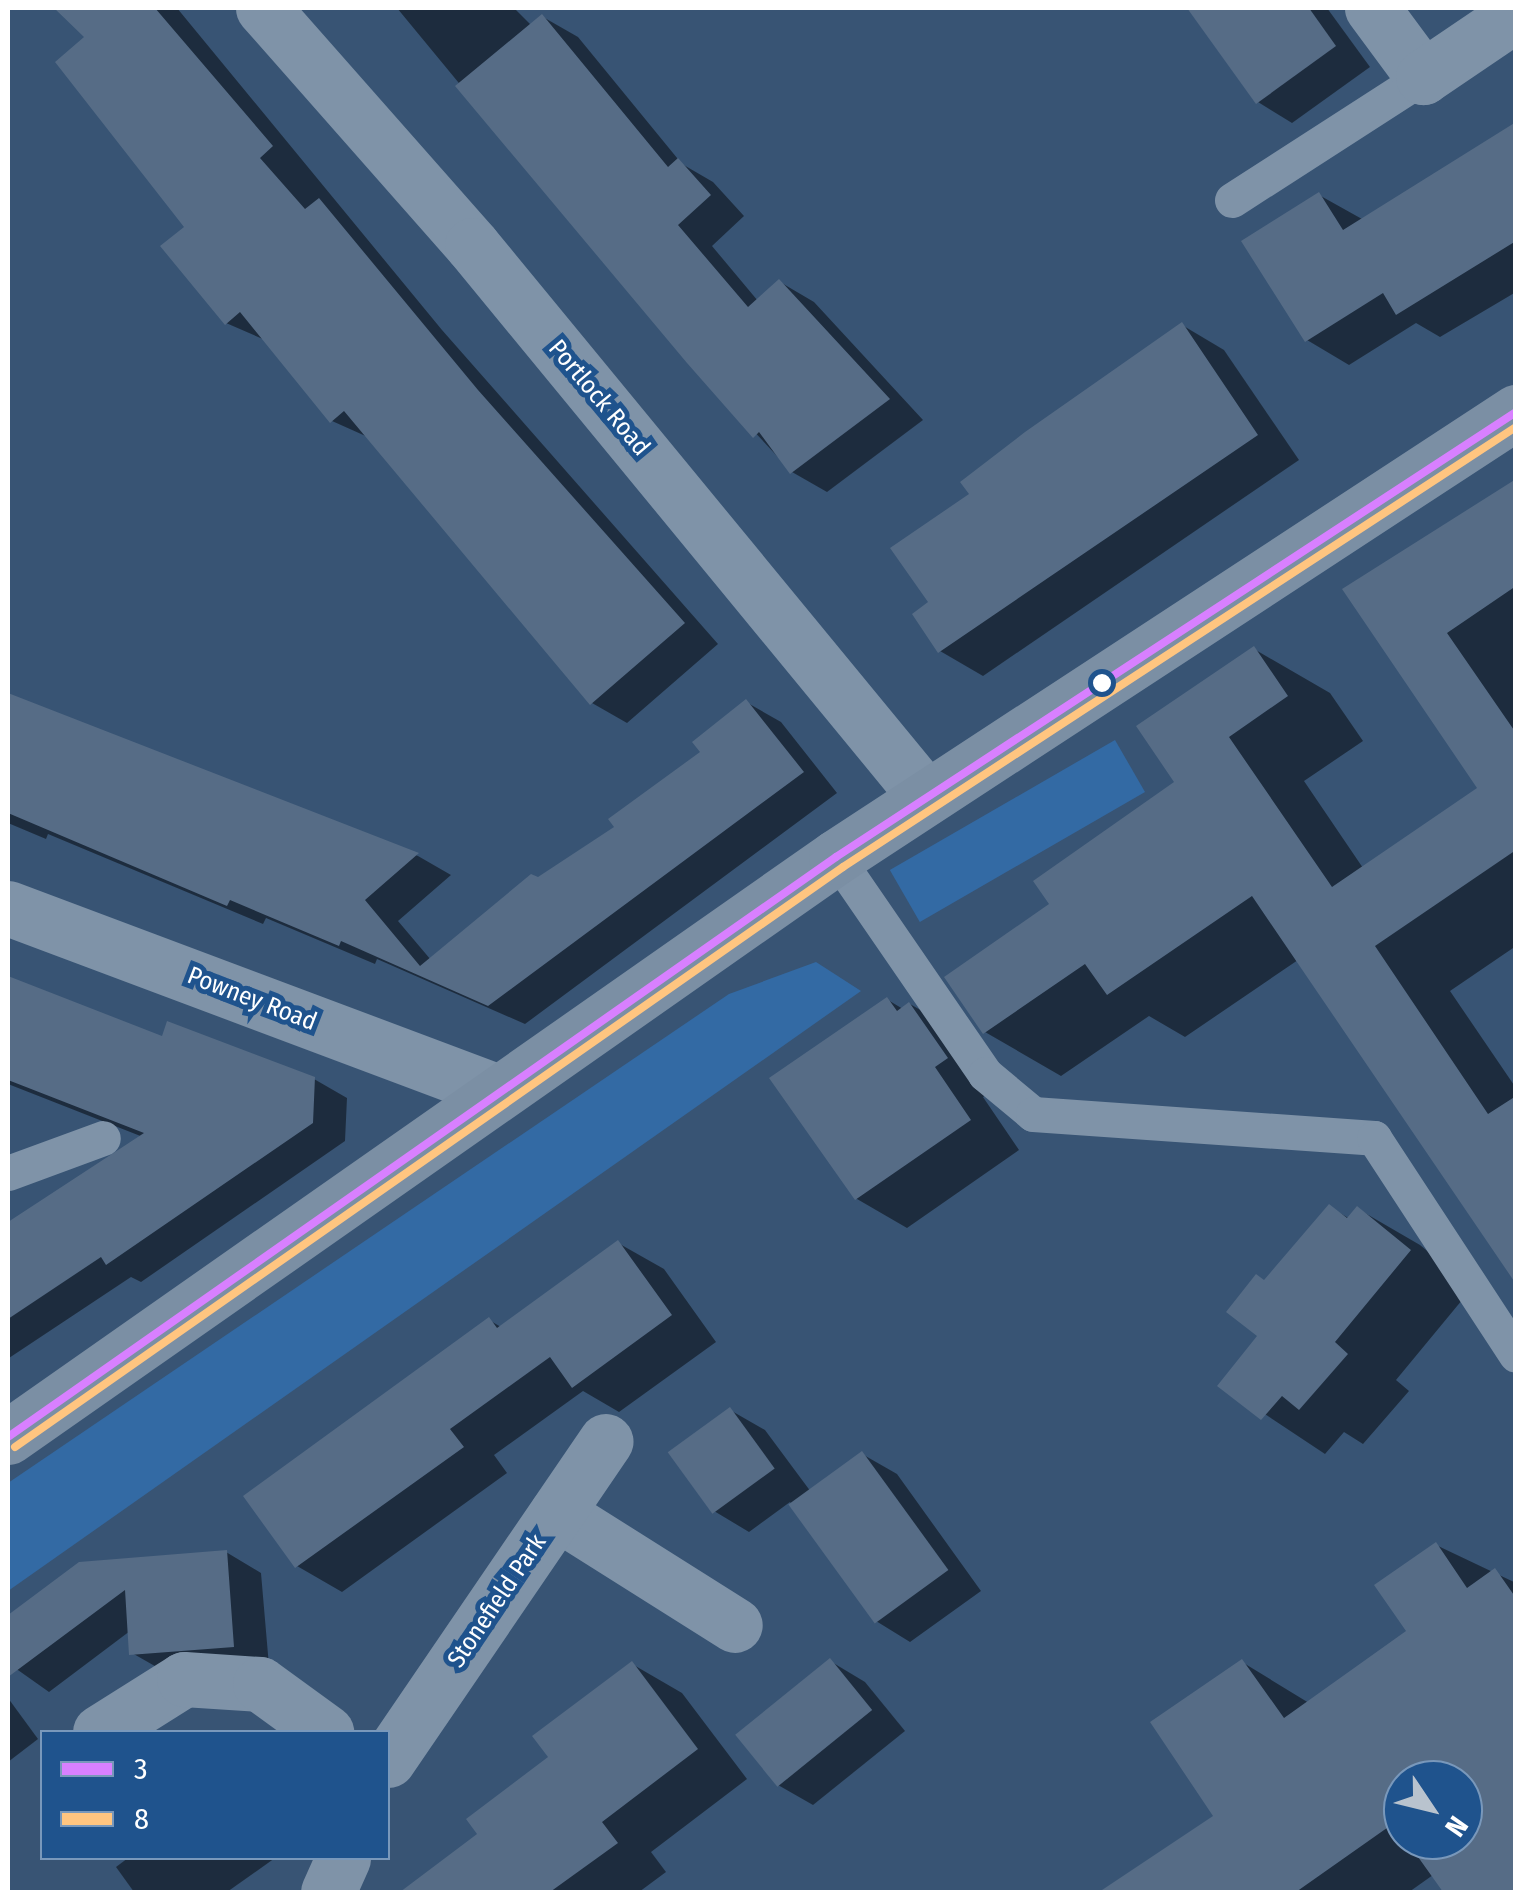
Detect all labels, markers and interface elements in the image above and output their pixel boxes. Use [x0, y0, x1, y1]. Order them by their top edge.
street label: Portlock Road [542, 334, 656, 462]
unlabelled marker [1092, 673, 1112, 693]
street label: Powney Road [183, 961, 321, 1037]
street label: Stonefield Park [441, 1529, 553, 1673]
legend [40, 1730, 390, 1860]
text: 3 [134, 1751, 148, 1787]
north arrow [1383, 1760, 1483, 1860]
text: 8 [134, 1801, 149, 1837]
text: N [1438, 1810, 1475, 1843]

